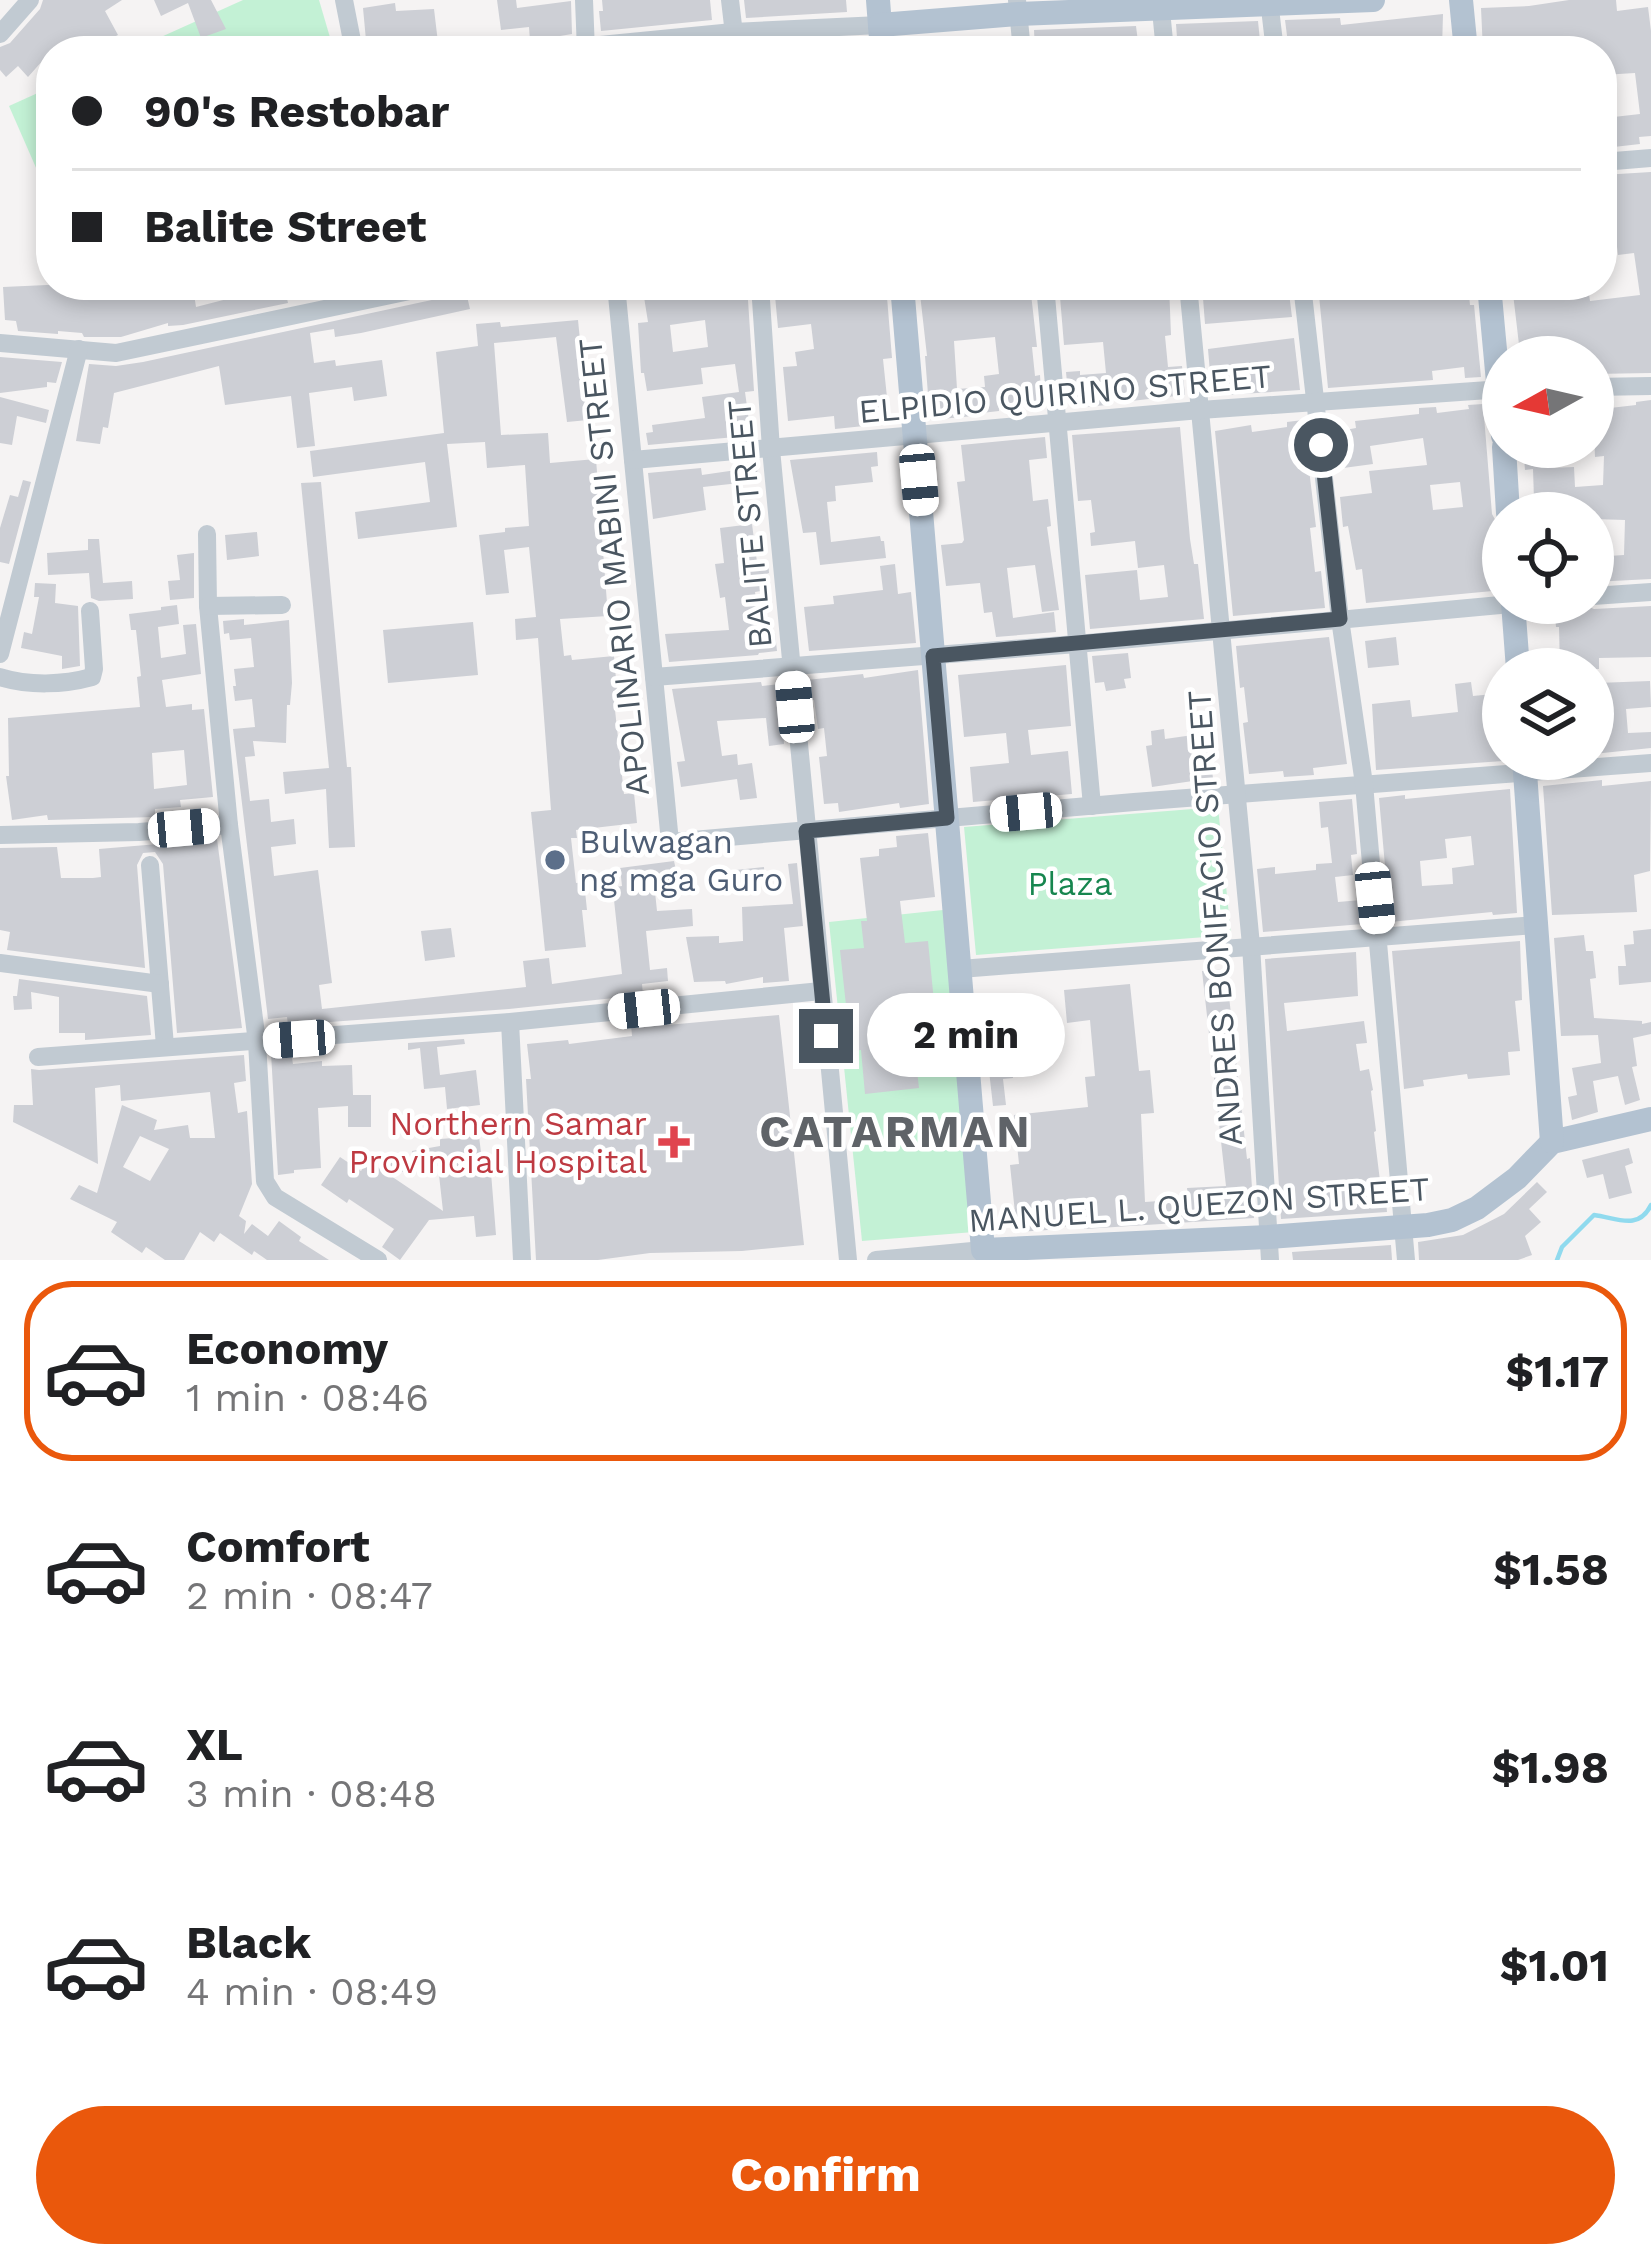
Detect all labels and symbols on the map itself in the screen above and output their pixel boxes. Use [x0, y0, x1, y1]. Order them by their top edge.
street label: APOLINARIO MABINI STREET [570, 336, 657, 798]
north arrow [1482, 336, 1614, 468]
street label: ELPIDIO QUIRINO STREET [857, 356, 1273, 431]
street label: BALITE STREET [719, 398, 780, 650]
route start [1294, 418, 1348, 472]
car [898, 443, 940, 517]
car [774, 670, 816, 744]
street label: ANDRES BONIFACIO STREET [1179, 689, 1250, 1147]
car [989, 791, 1063, 833]
car [147, 807, 221, 849]
place label: Bulwagan ng mga Guro [579, 822, 783, 899]
marker: Bulwagan ng mga Guro [542, 847, 568, 873]
car [1353, 860, 1397, 936]
park label: Plaza [1027, 864, 1113, 903]
car [606, 987, 682, 1031]
callout: 2 min [868, 994, 1066, 1078]
route end [799, 1009, 853, 1063]
car [262, 1019, 336, 1059]
place label: Northern Samar Provincial Hospital [348, 1104, 647, 1181]
district label: CATARMAN [759, 1105, 1033, 1158]
marker: Northern Samar Provincial Hospital [658, 1126, 690, 1158]
street label: MANUEL L. QUEZON STREET [967, 1169, 1431, 1240]

